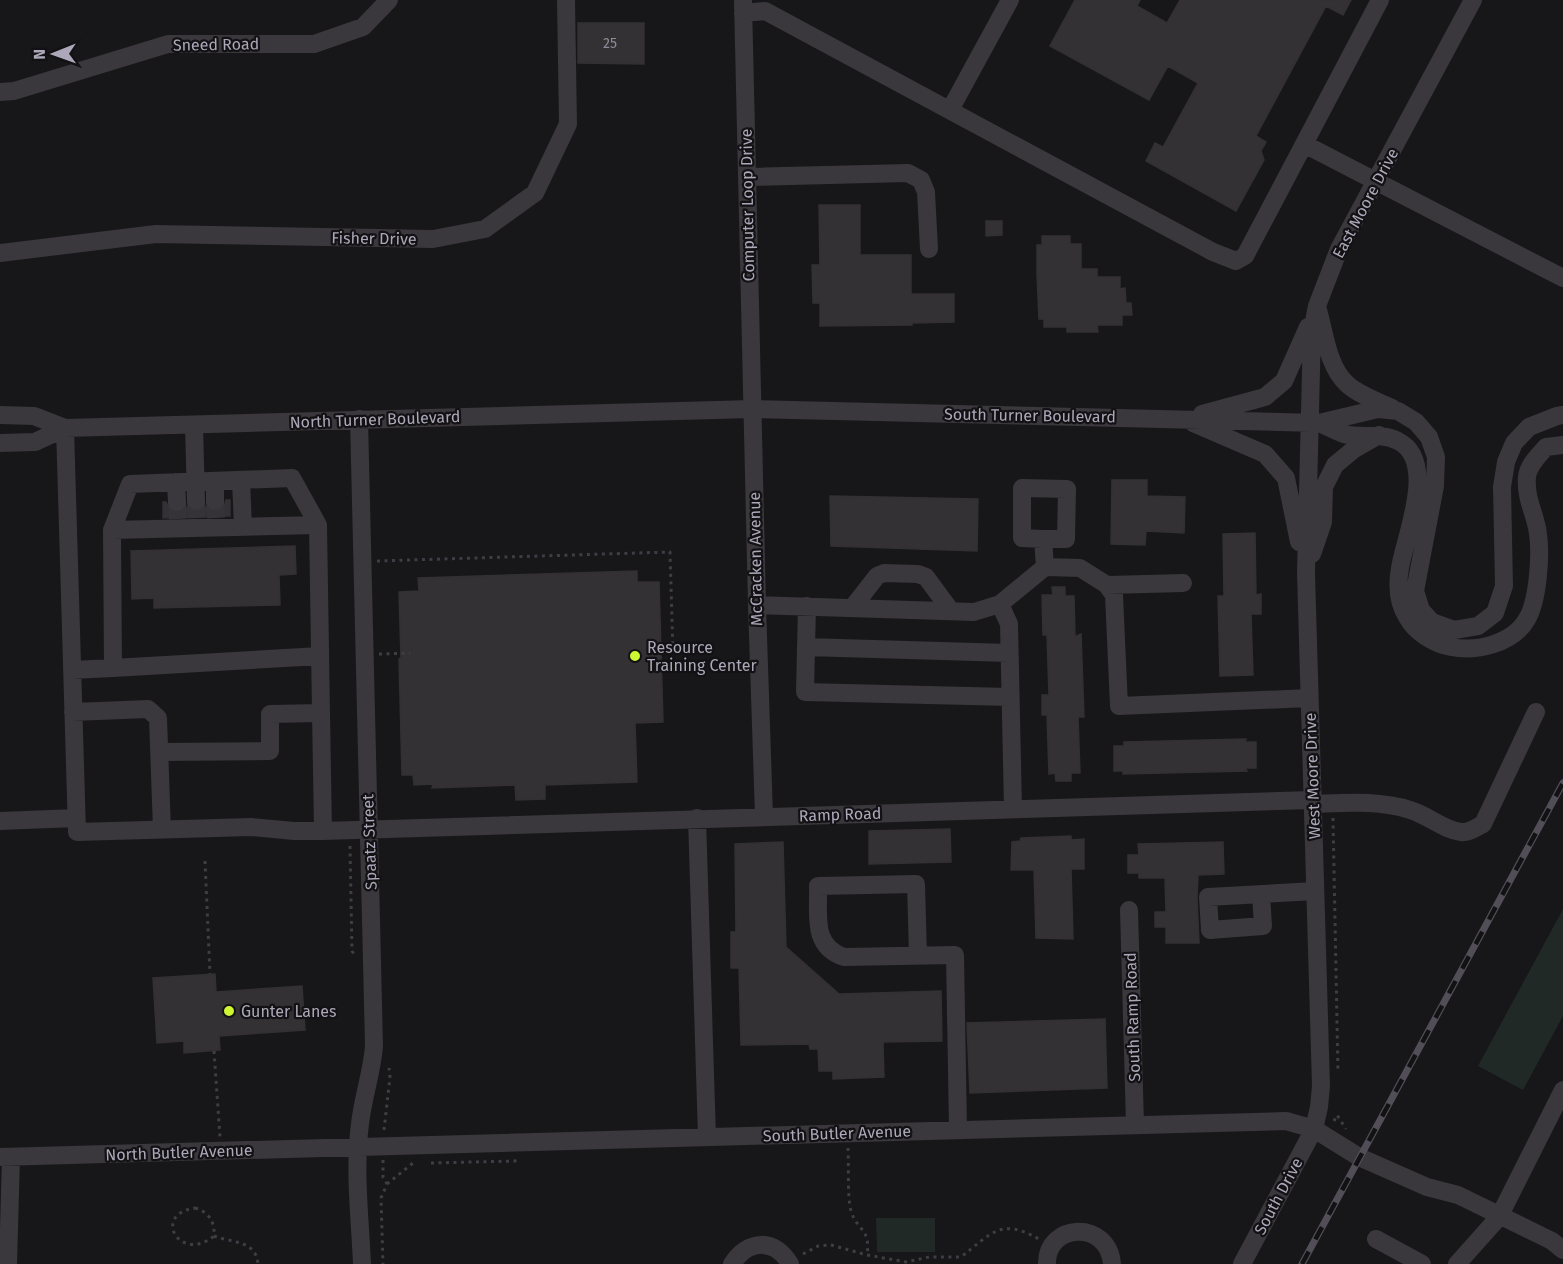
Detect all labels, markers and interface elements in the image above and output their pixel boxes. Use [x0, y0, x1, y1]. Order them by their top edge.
north arrow [24, 24, 84, 84]
street label: Sneed Road [173, 34, 259, 55]
house number: 25 [603, 35, 617, 52]
text: N [30, 49, 49, 60]
street label: Computer Loop Drive [737, 128, 758, 282]
street label: East Moore Drive [1328, 145, 1402, 261]
street label: Fisher Drive [331, 228, 417, 249]
street label: South Turner Boulevard [944, 405, 1116, 426]
street label: North Turner Boulevard [289, 407, 461, 432]
street label: McCracken Avenue [745, 492, 766, 626]
place label: Resource Training Center [647, 638, 757, 675]
marker: Resource Training Center [628, 649, 642, 663]
street label: West Moore Drive [1301, 712, 1324, 840]
street label: Spaatz Street [358, 794, 381, 890]
street label: Ramp Road [798, 804, 882, 825]
street label: South Ramp Road [1121, 952, 1144, 1082]
place label: Gunter Lanes [241, 1002, 337, 1021]
marker: Gunter Lanes [222, 1004, 236, 1018]
street label: South Butler Avenue [763, 1121, 911, 1146]
street label: North Butler Avenue [105, 1140, 253, 1165]
street label: South Drive [1250, 1155, 1307, 1238]

